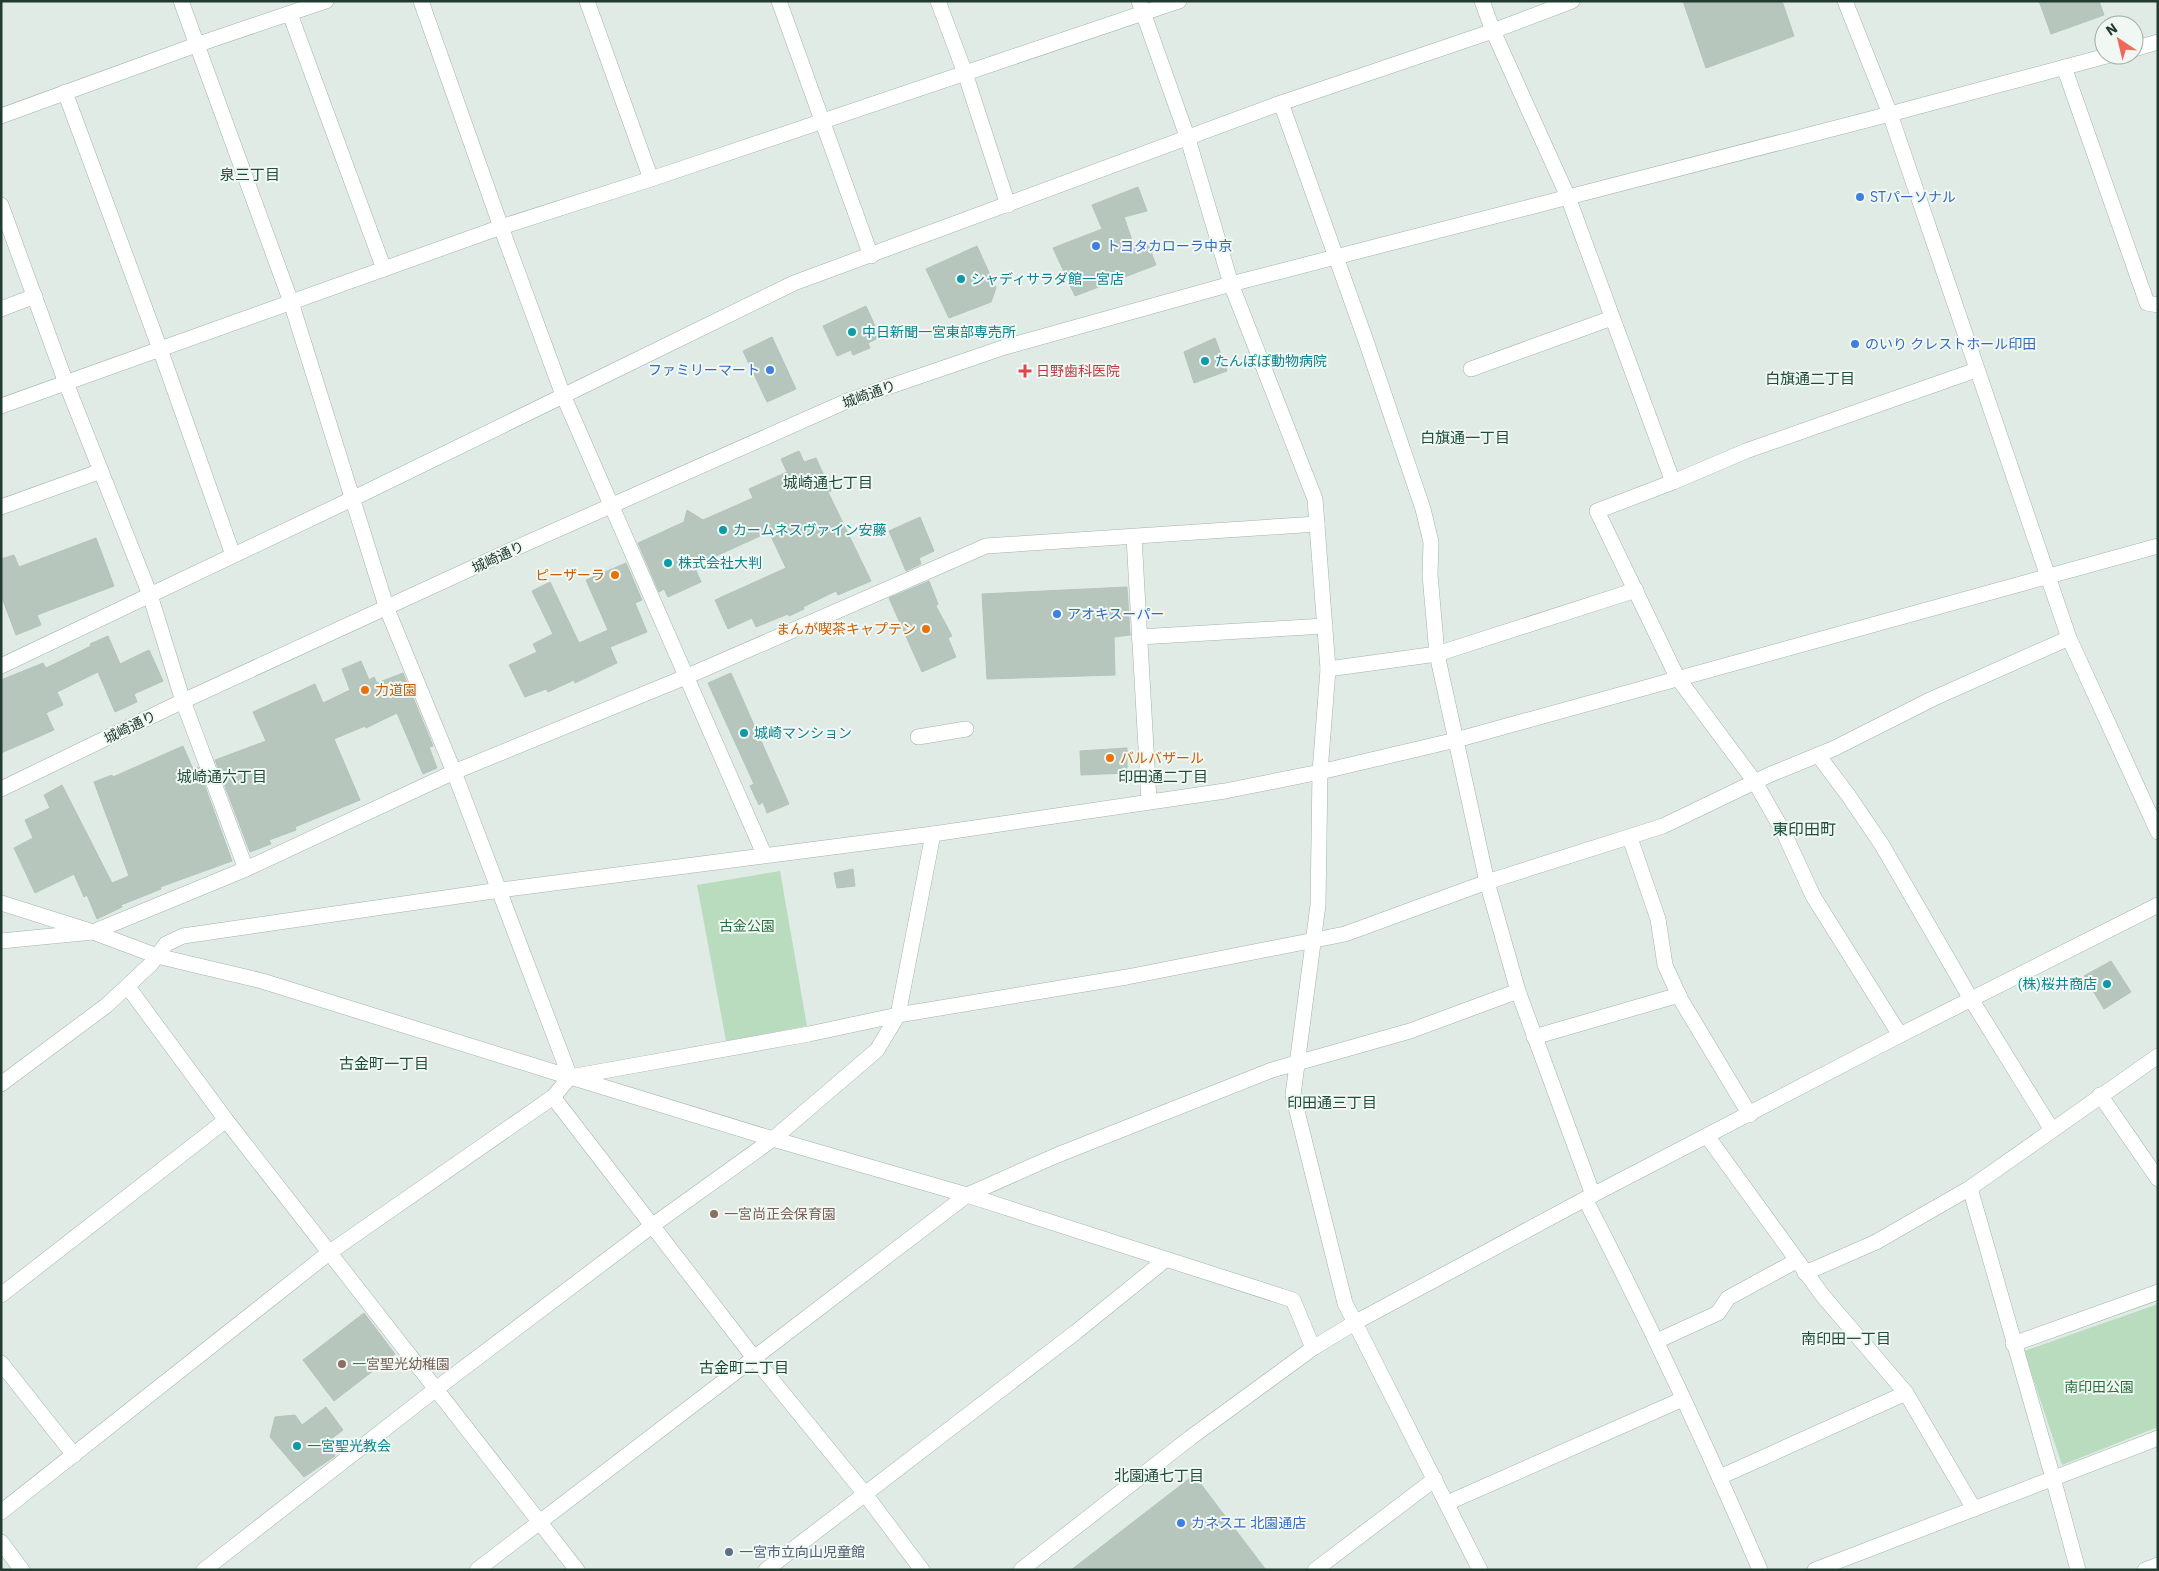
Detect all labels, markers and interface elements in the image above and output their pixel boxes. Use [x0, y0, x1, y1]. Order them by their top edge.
north arrow [2094, 15, 2144, 65]
text: N [2102, 19, 2121, 40]
district label: 泉三丁目 [220, 165, 280, 184]
place label: STパーソナル [1870, 188, 1956, 206]
marker: STパーソナル [1854, 191, 1866, 203]
place label: トヨタカローラ中京 [1106, 237, 1232, 255]
marker: トヨタカローラ中京 [1090, 240, 1102, 252]
place label: シャディサラダ館一宮店 [971, 270, 1124, 288]
marker: シャディサラダ館一宮店 [955, 273, 967, 285]
place label: 中日新聞一宮東部専売所 [862, 323, 1016, 341]
marker: 中日新聞一宮東部専売所 [846, 326, 858, 338]
place label: のいり クレストホール印田 [1865, 335, 2036, 353]
marker: のいり クレストホール印田 [1849, 338, 1861, 350]
place label: たんぽぽ動物病院 [1215, 352, 1327, 370]
marker: たんぽぽ動物病院 [1199, 355, 1211, 367]
place label: ファミリーマート [648, 361, 760, 379]
place label: 日野歯科医院 [1036, 362, 1120, 380]
marker: ファミリーマート [764, 364, 776, 376]
marker: 日野歯科医院 [1018, 364, 1032, 378]
district label: 白旗通二丁目 [1765, 369, 1855, 388]
street label: 城崎通り [840, 376, 898, 412]
district label: 白旗通一丁目 [1420, 428, 1510, 447]
district label: 城崎通七丁目 [783, 473, 873, 492]
place label: カームネスヴァイン安藤 [733, 521, 887, 539]
marker: カームネスヴァイン安藤 [717, 524, 729, 536]
street label: 城崎通り [469, 537, 527, 577]
place label: 株式会社大判 [678, 554, 762, 572]
marker: 株式会社大判 [662, 557, 674, 569]
place label: ピーザーラ [535, 566, 605, 584]
marker: ピーザーラ [609, 569, 621, 581]
place label: アオキスーパー [1067, 605, 1164, 623]
marker: アオキスーパー [1051, 608, 1063, 620]
place label: まんが喫茶キャプテン [776, 620, 916, 638]
marker: まんが喫茶キャプテン [920, 623, 932, 635]
place label: 力道園 [375, 681, 417, 699]
marker: 力道園 [359, 684, 371, 696]
street label: 城崎通り [101, 707, 159, 747]
place label: 城崎マンション [754, 724, 852, 742]
marker: 城崎マンション [738, 727, 750, 739]
place label: バルバザール [1120, 749, 1204, 767]
marker: バルバザール [1104, 752, 1116, 764]
district label: 城崎通六丁目 [177, 767, 267, 786]
district label: 印田通二丁目 [1118, 767, 1208, 786]
district label: 東印田町 [1772, 819, 1836, 839]
park label: 古金公園 [719, 917, 775, 935]
place label: (株)桜井商店 [2018, 975, 2097, 993]
marker: (株)桜井商店 [2101, 978, 2113, 990]
district label: 古金町一丁目 [339, 1054, 429, 1073]
district label: 印田通三丁目 [1287, 1093, 1377, 1112]
place label: 一宮尚正会保育園 [724, 1205, 836, 1223]
marker: 一宮尚正会保育園 [708, 1208, 720, 1220]
district label: 南印田一丁目 [1801, 1329, 1891, 1348]
place label: 一宮聖光幼稚園 [352, 1355, 450, 1373]
marker: 一宮聖光幼稚園 [336, 1358, 348, 1370]
district label: 古金町二丁目 [699, 1358, 789, 1377]
park label: 南印田公園 [2064, 1378, 2134, 1396]
place label: 一宮聖光教会 [307, 1437, 391, 1455]
marker: 一宮聖光教会 [291, 1440, 303, 1452]
district label: 北園通七丁目 [1114, 1466, 1204, 1485]
place label: カネスエ 北園通店 [1191, 1514, 1306, 1532]
marker: カネスエ 北園通店 [1175, 1517, 1187, 1529]
place label: 一宮市立向山児童館 [739, 1543, 865, 1561]
marker: 一宮市立向山児童館 [723, 1546, 735, 1558]

